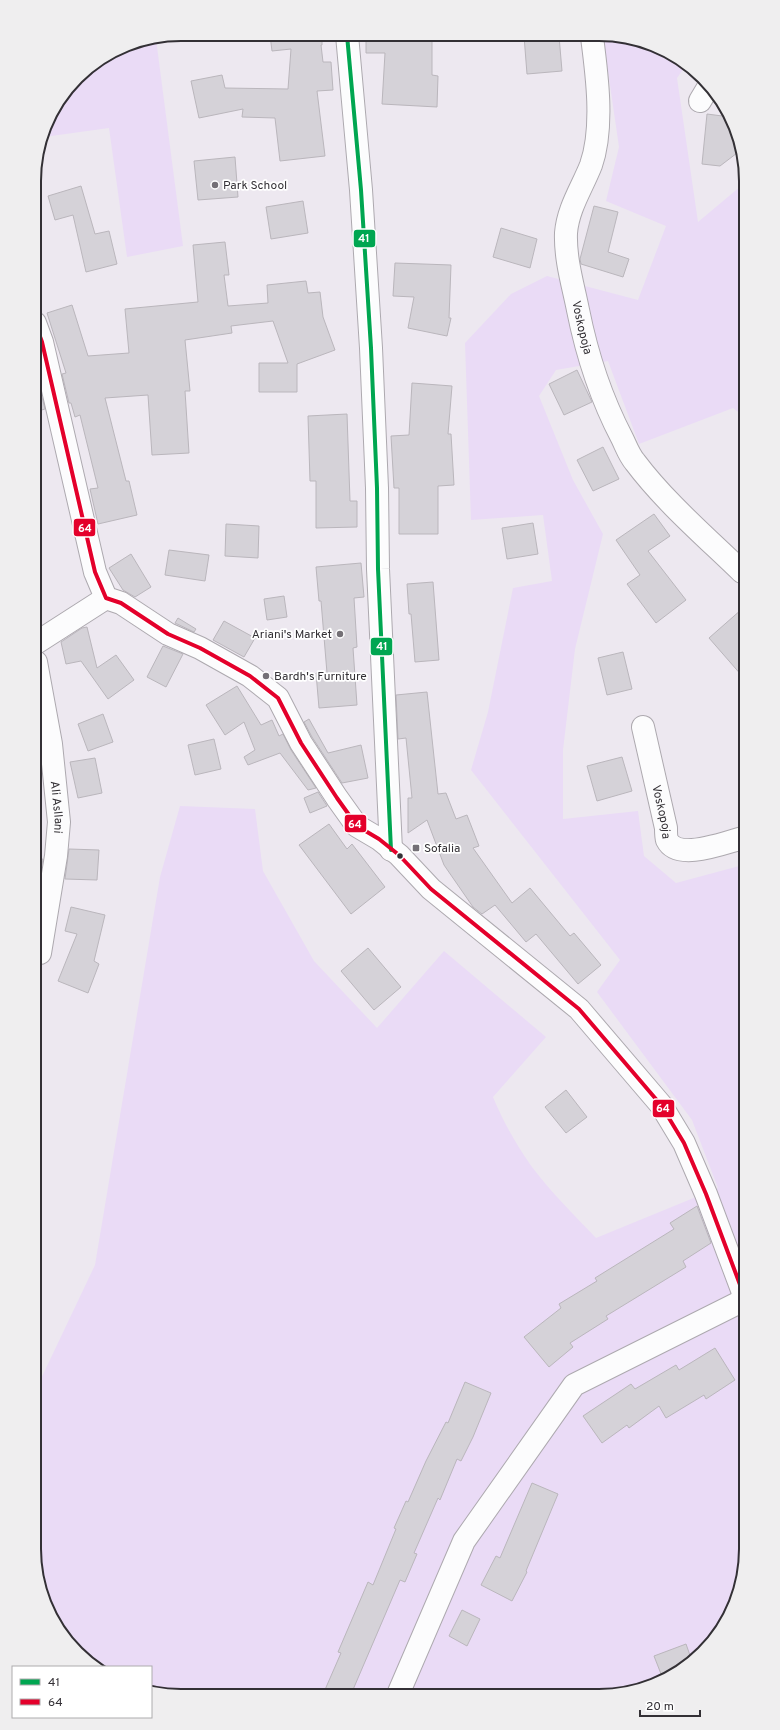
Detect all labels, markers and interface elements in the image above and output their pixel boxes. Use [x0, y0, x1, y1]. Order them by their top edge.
place label: Park School [223, 178, 287, 194]
marker: Park School [210, 180, 220, 190]
line badge: 41 [353, 229, 376, 248]
text: 41 [358, 232, 370, 246]
street label: Voskopoja [567, 300, 595, 356]
line badge: 64 [73, 518, 96, 537]
text: 64 [78, 522, 92, 536]
place label: Ariani's Market [252, 627, 332, 643]
marker: Ariani's Market [335, 629, 345, 639]
line badge: 41 [370, 637, 393, 656]
text: 41 [376, 640, 388, 654]
place label: Bardh's Furniture [274, 669, 367, 685]
marker: Bardh's Furniture [261, 671, 271, 681]
street label: Ali Asllani [46, 780, 66, 834]
street label: Voskopoja [647, 784, 674, 840]
line badge: 64 [344, 814, 367, 833]
text: 64 [348, 818, 362, 832]
place label: Sofalia [424, 841, 460, 857]
marker: Sofalia [411, 843, 421, 853]
unlabelled marker [395, 851, 405, 861]
line badge: 64 [652, 1099, 675, 1118]
text: 64 [656, 1102, 670, 1116]
legend [12, 1666, 152, 1718]
text: 41 [48, 1675, 60, 1691]
scale bar [640, 1692, 700, 1718]
text: 64 [48, 1695, 63, 1711]
text: 20 m [646, 1699, 674, 1715]

